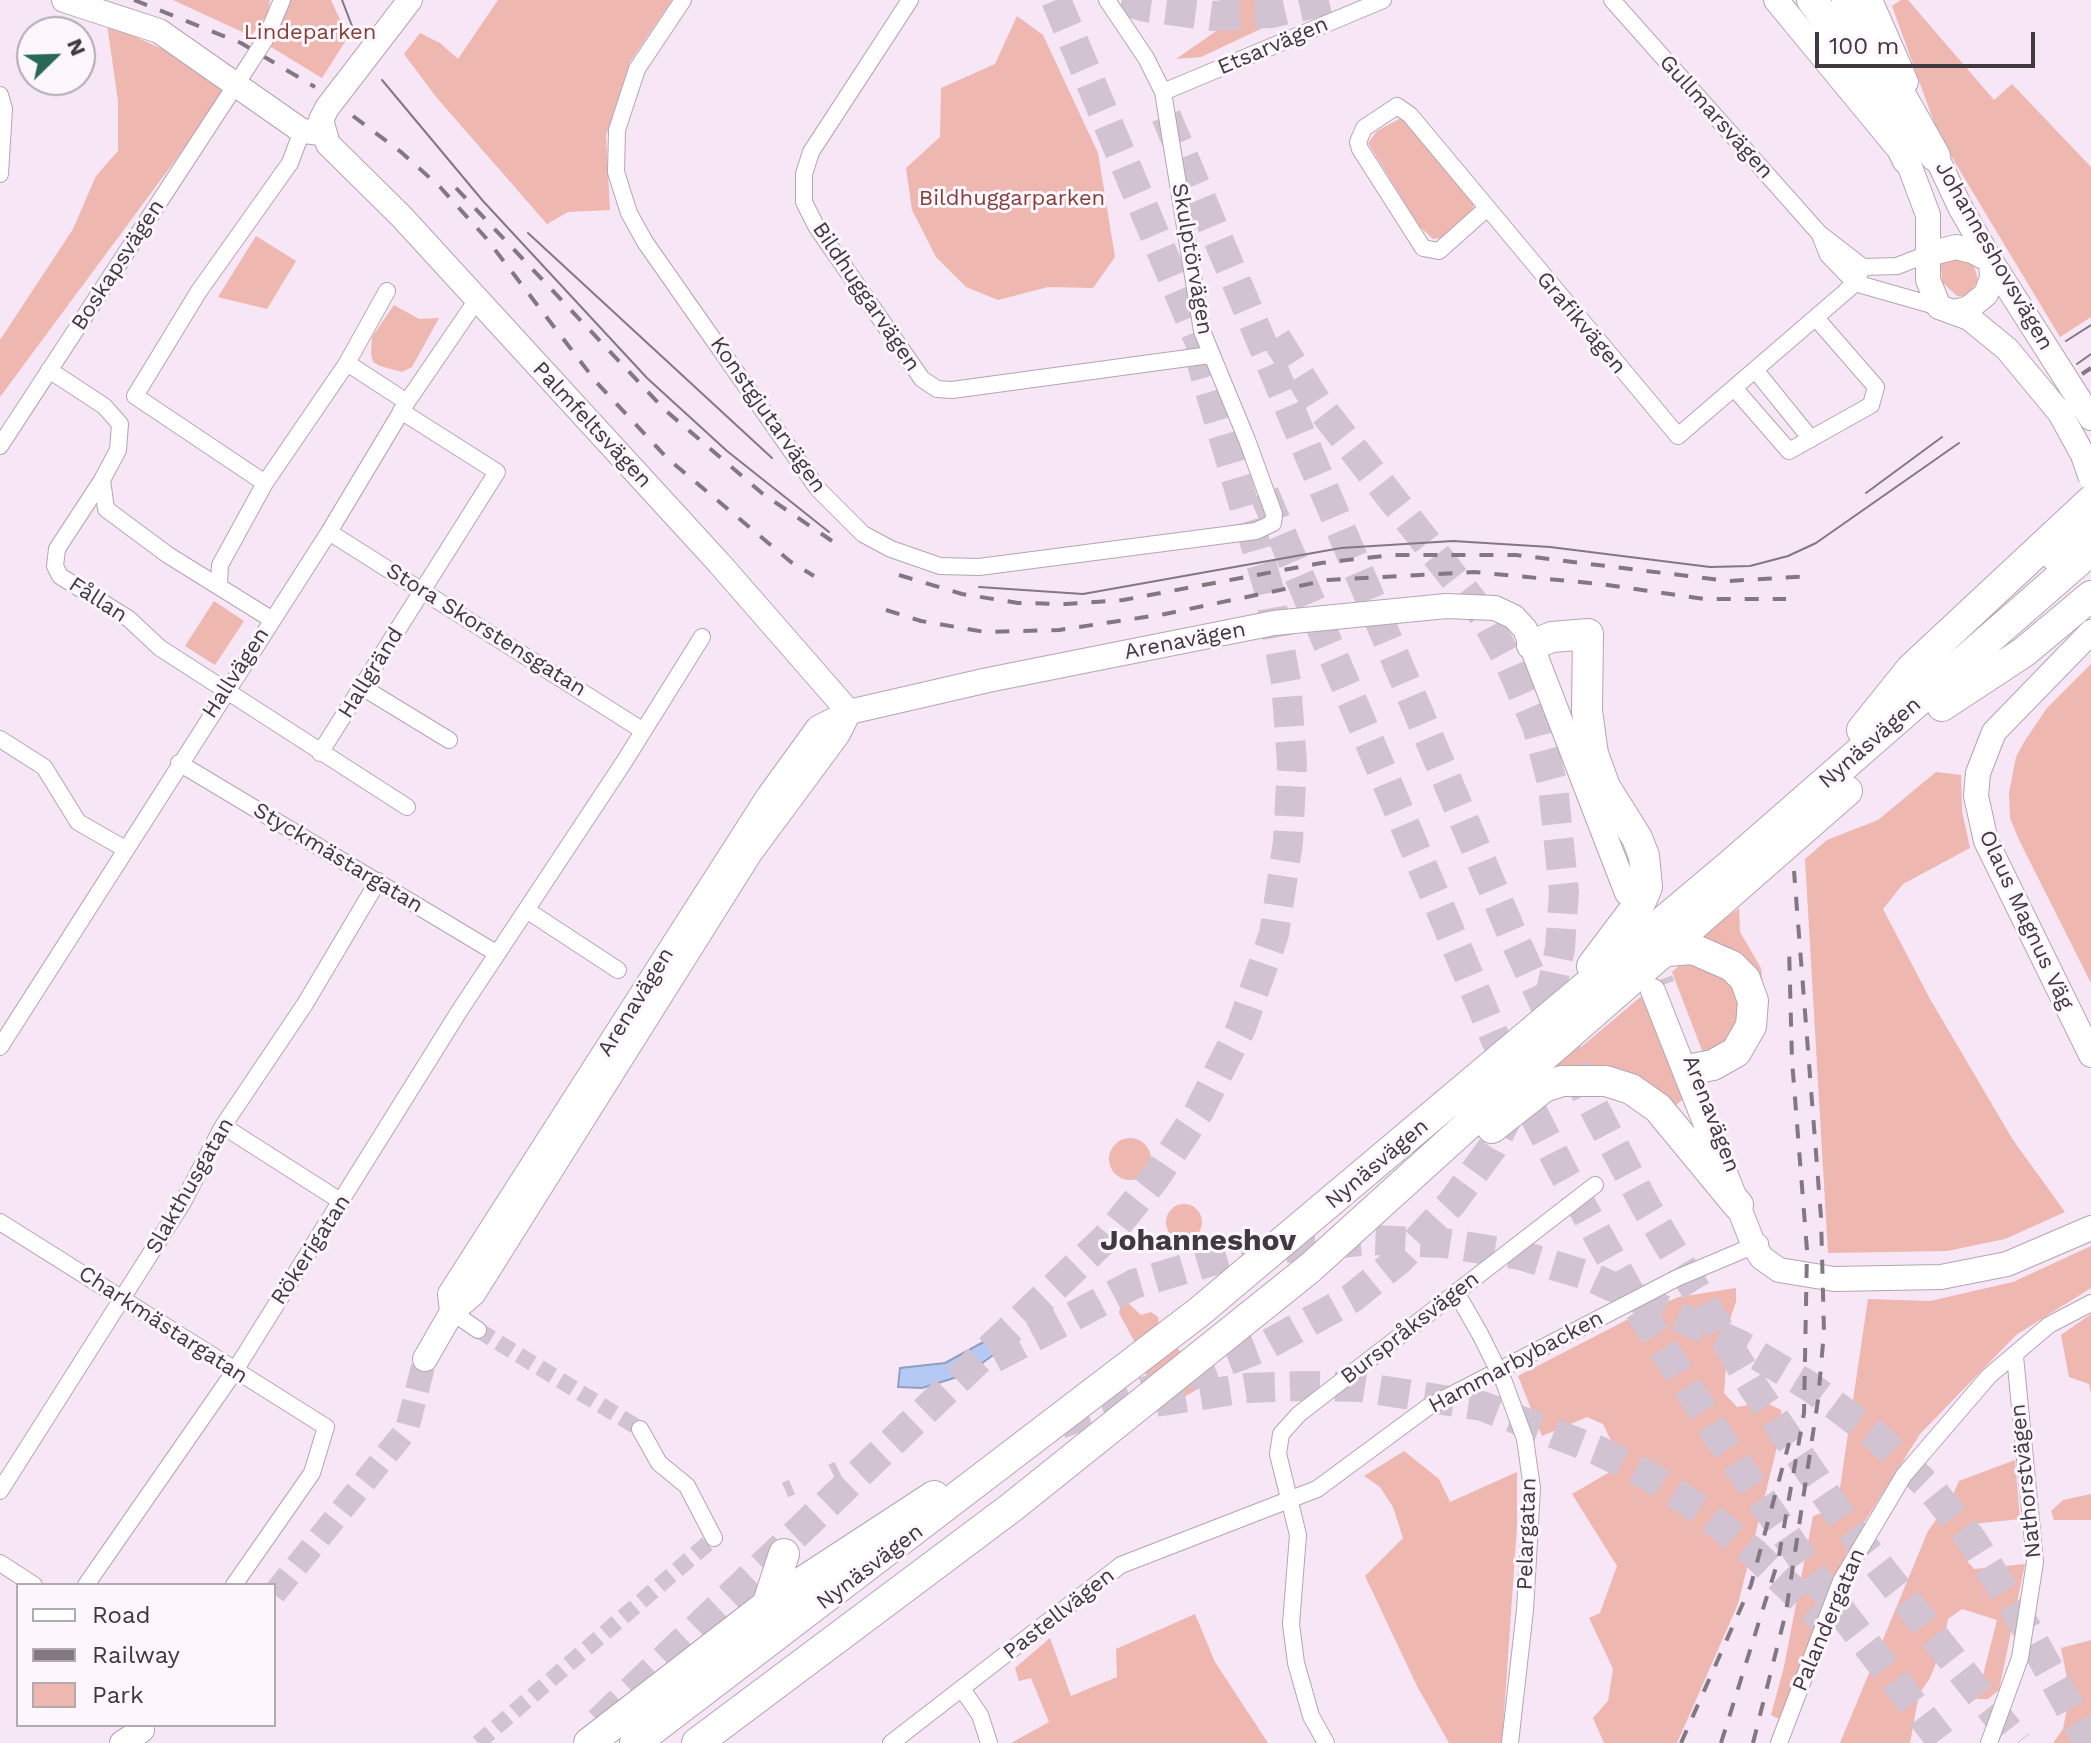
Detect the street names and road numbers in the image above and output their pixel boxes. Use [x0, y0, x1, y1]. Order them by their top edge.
street label: Etsarvägen [1214, 11, 1332, 81]
street label: Gullmarsvägen [1653, 50, 1779, 184]
street label: Johanneshovsvägen [1929, 157, 2059, 355]
street label: Skulptörvägen [1166, 181, 1218, 337]
street label: Boskapsvägen [66, 195, 170, 335]
street label: Bildhuggarvägen [806, 217, 926, 377]
street label: Grafikvägen [1531, 266, 1631, 380]
street label: Konstgjutarvägen [704, 332, 832, 498]
street label: Palmfeltsvägen [527, 356, 657, 494]
street label: Stora Skorstensgatan [381, 558, 591, 702]
street label: Fållan [64, 571, 132, 629]
street label: Arenavägen [1122, 616, 1248, 666]
street label: Hallvägen [197, 623, 275, 723]
street label: Hallgränd [333, 623, 409, 723]
street label: Nynäsvägen [1814, 692, 1926, 794]
street label: Styckmästargatan [248, 797, 428, 919]
street label: Olaus Magnus Väg [1973, 826, 2079, 1014]
street label: Arenavägen [592, 943, 680, 1061]
street label: Arenavägen [1677, 1052, 1745, 1176]
street label: Slakthusgatan [140, 1113, 240, 1259]
street label: Nynäsvägen [1320, 1113, 1434, 1215]
street label: Rökerigatan [266, 1190, 356, 1310]
street label: Charkmästargatan [73, 1260, 253, 1390]
street label: Burspråksvägen [1336, 1266, 1484, 1390]
street label: Hammarbybacken [1424, 1305, 1608, 1419]
street label: Nathorstvägen [2005, 1403, 2047, 1559]
street label: Pelargatan [1512, 1477, 1542, 1591]
street label: Nynäsvägen [812, 1518, 928, 1616]
street label: Palandergatan [1787, 1545, 1871, 1695]
street label: Pastellvägen [998, 1562, 1120, 1666]

